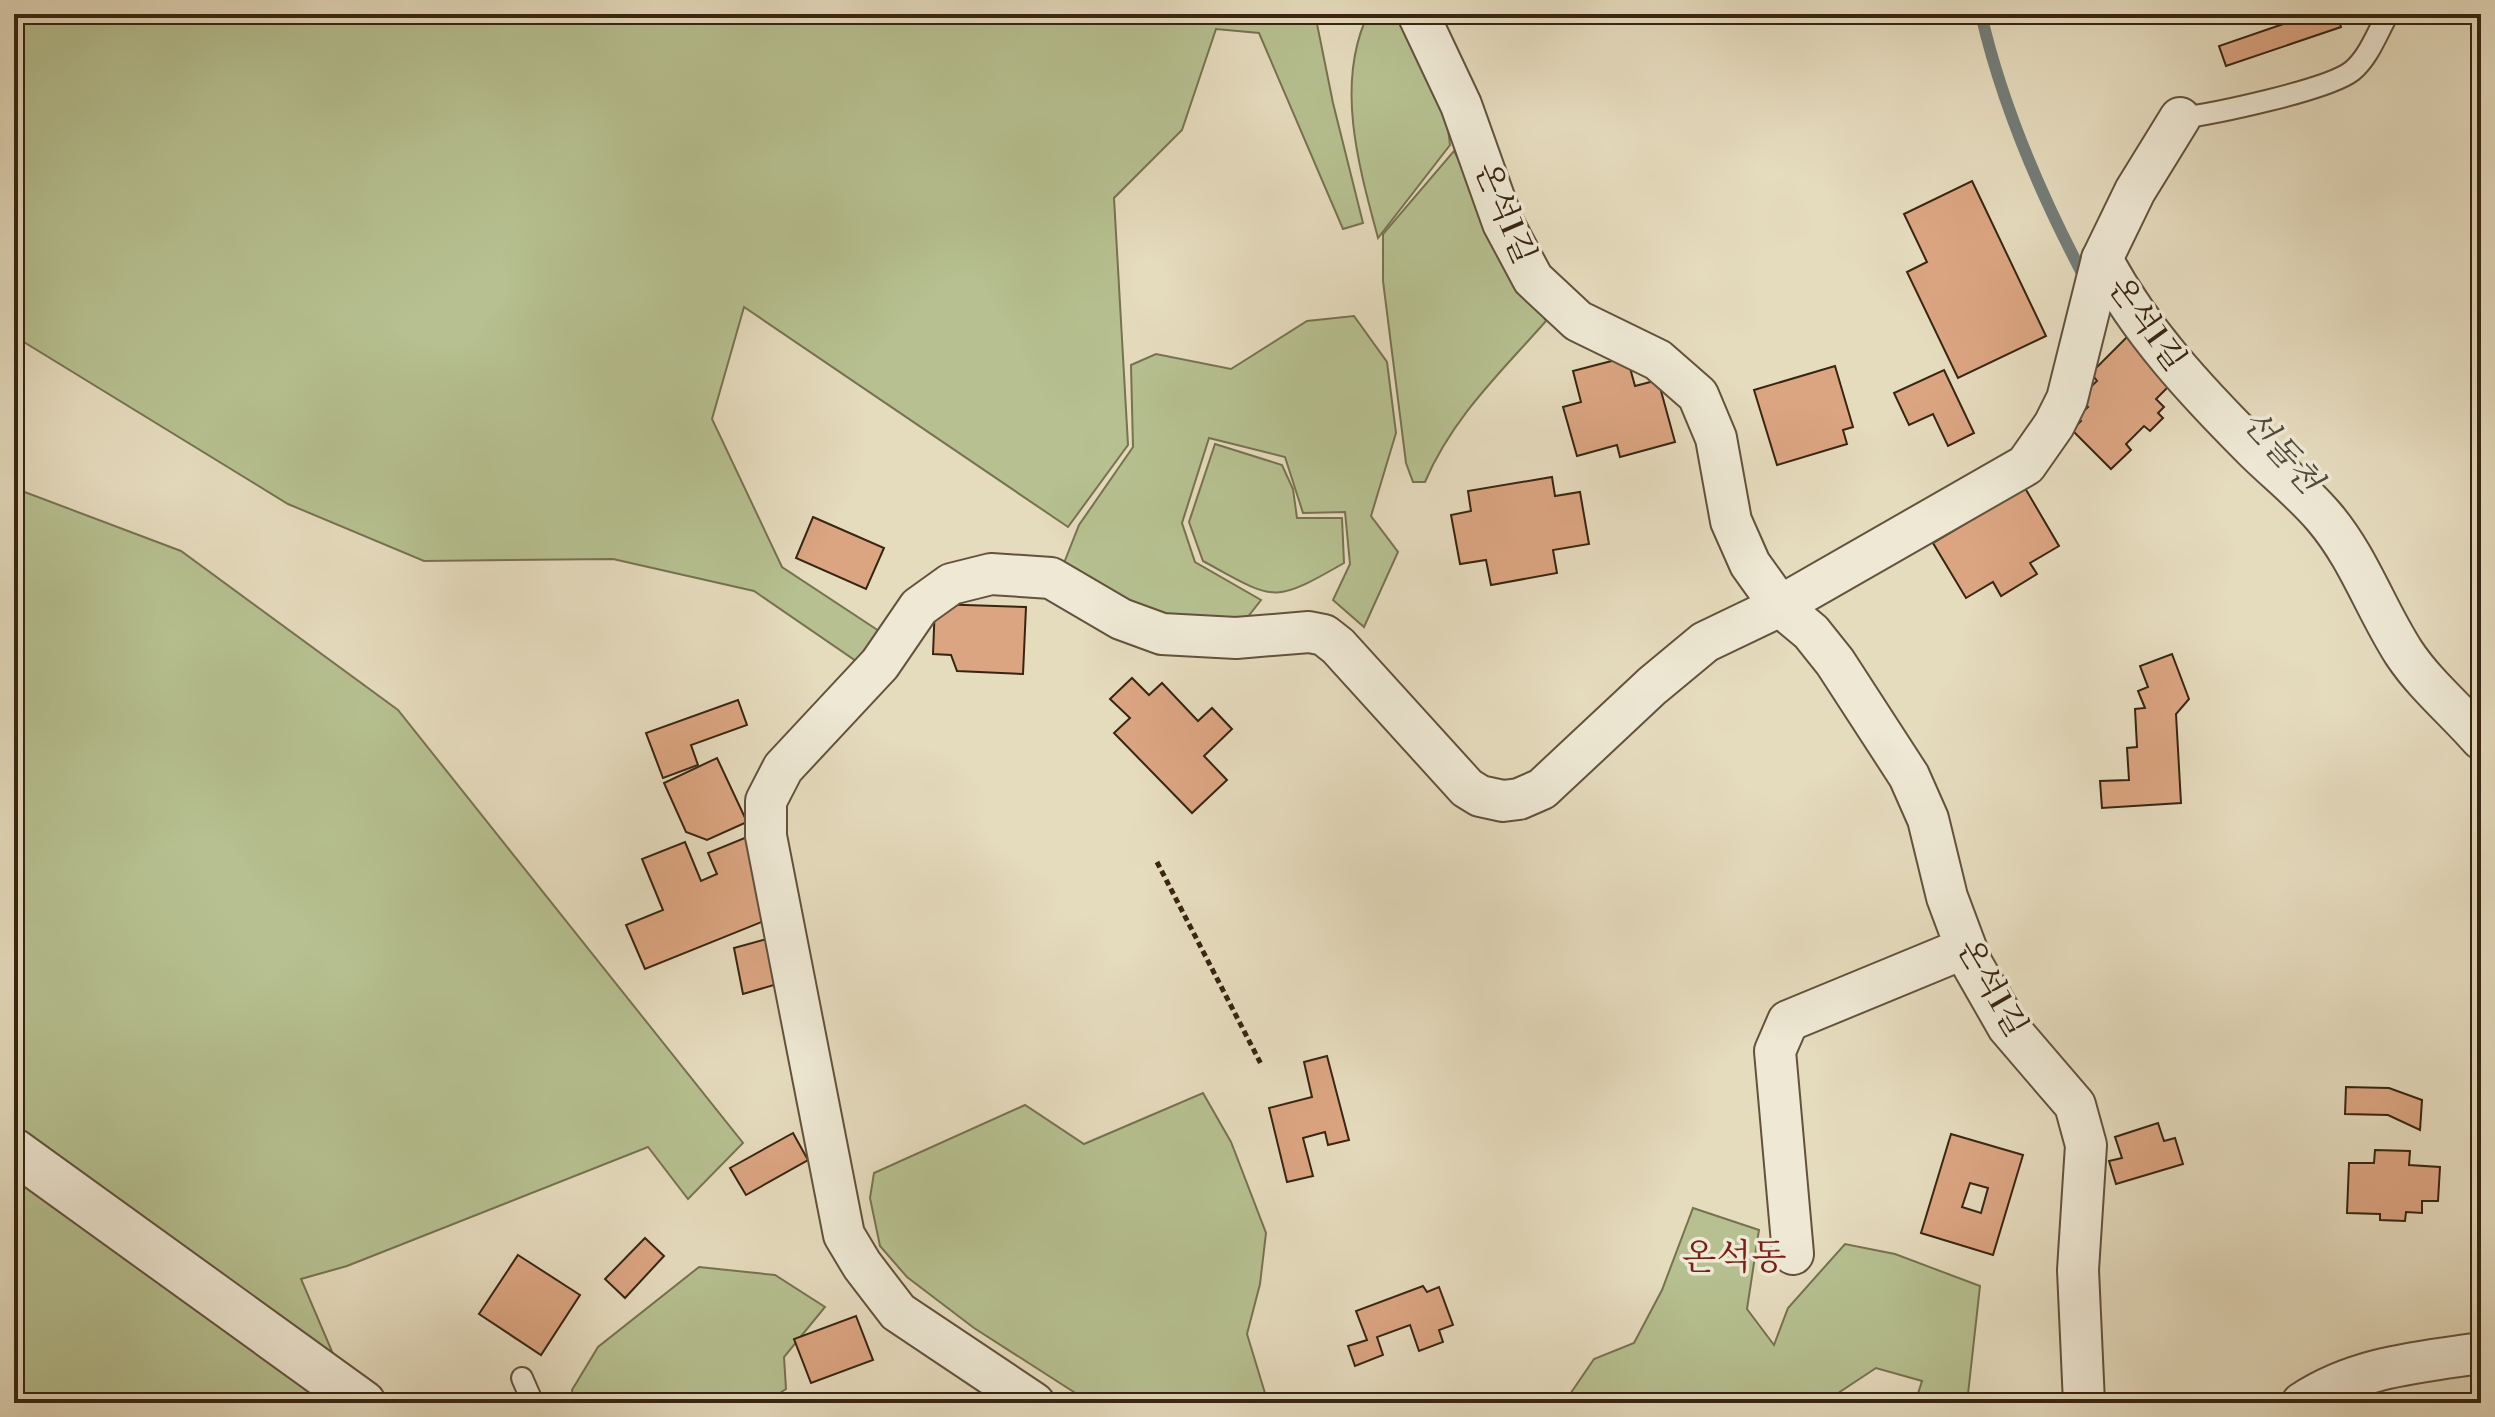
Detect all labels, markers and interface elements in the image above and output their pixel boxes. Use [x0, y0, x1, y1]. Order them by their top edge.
street label: 온석1길 [1466, 156, 1544, 270]
street label: 온석1길 [2100, 269, 2194, 379]
water label: 선돌천 [2232, 401, 2331, 504]
street label: 온석1길 [1948, 932, 2036, 1044]
district label: 온석동 [1682, 1236, 1786, 1281]

